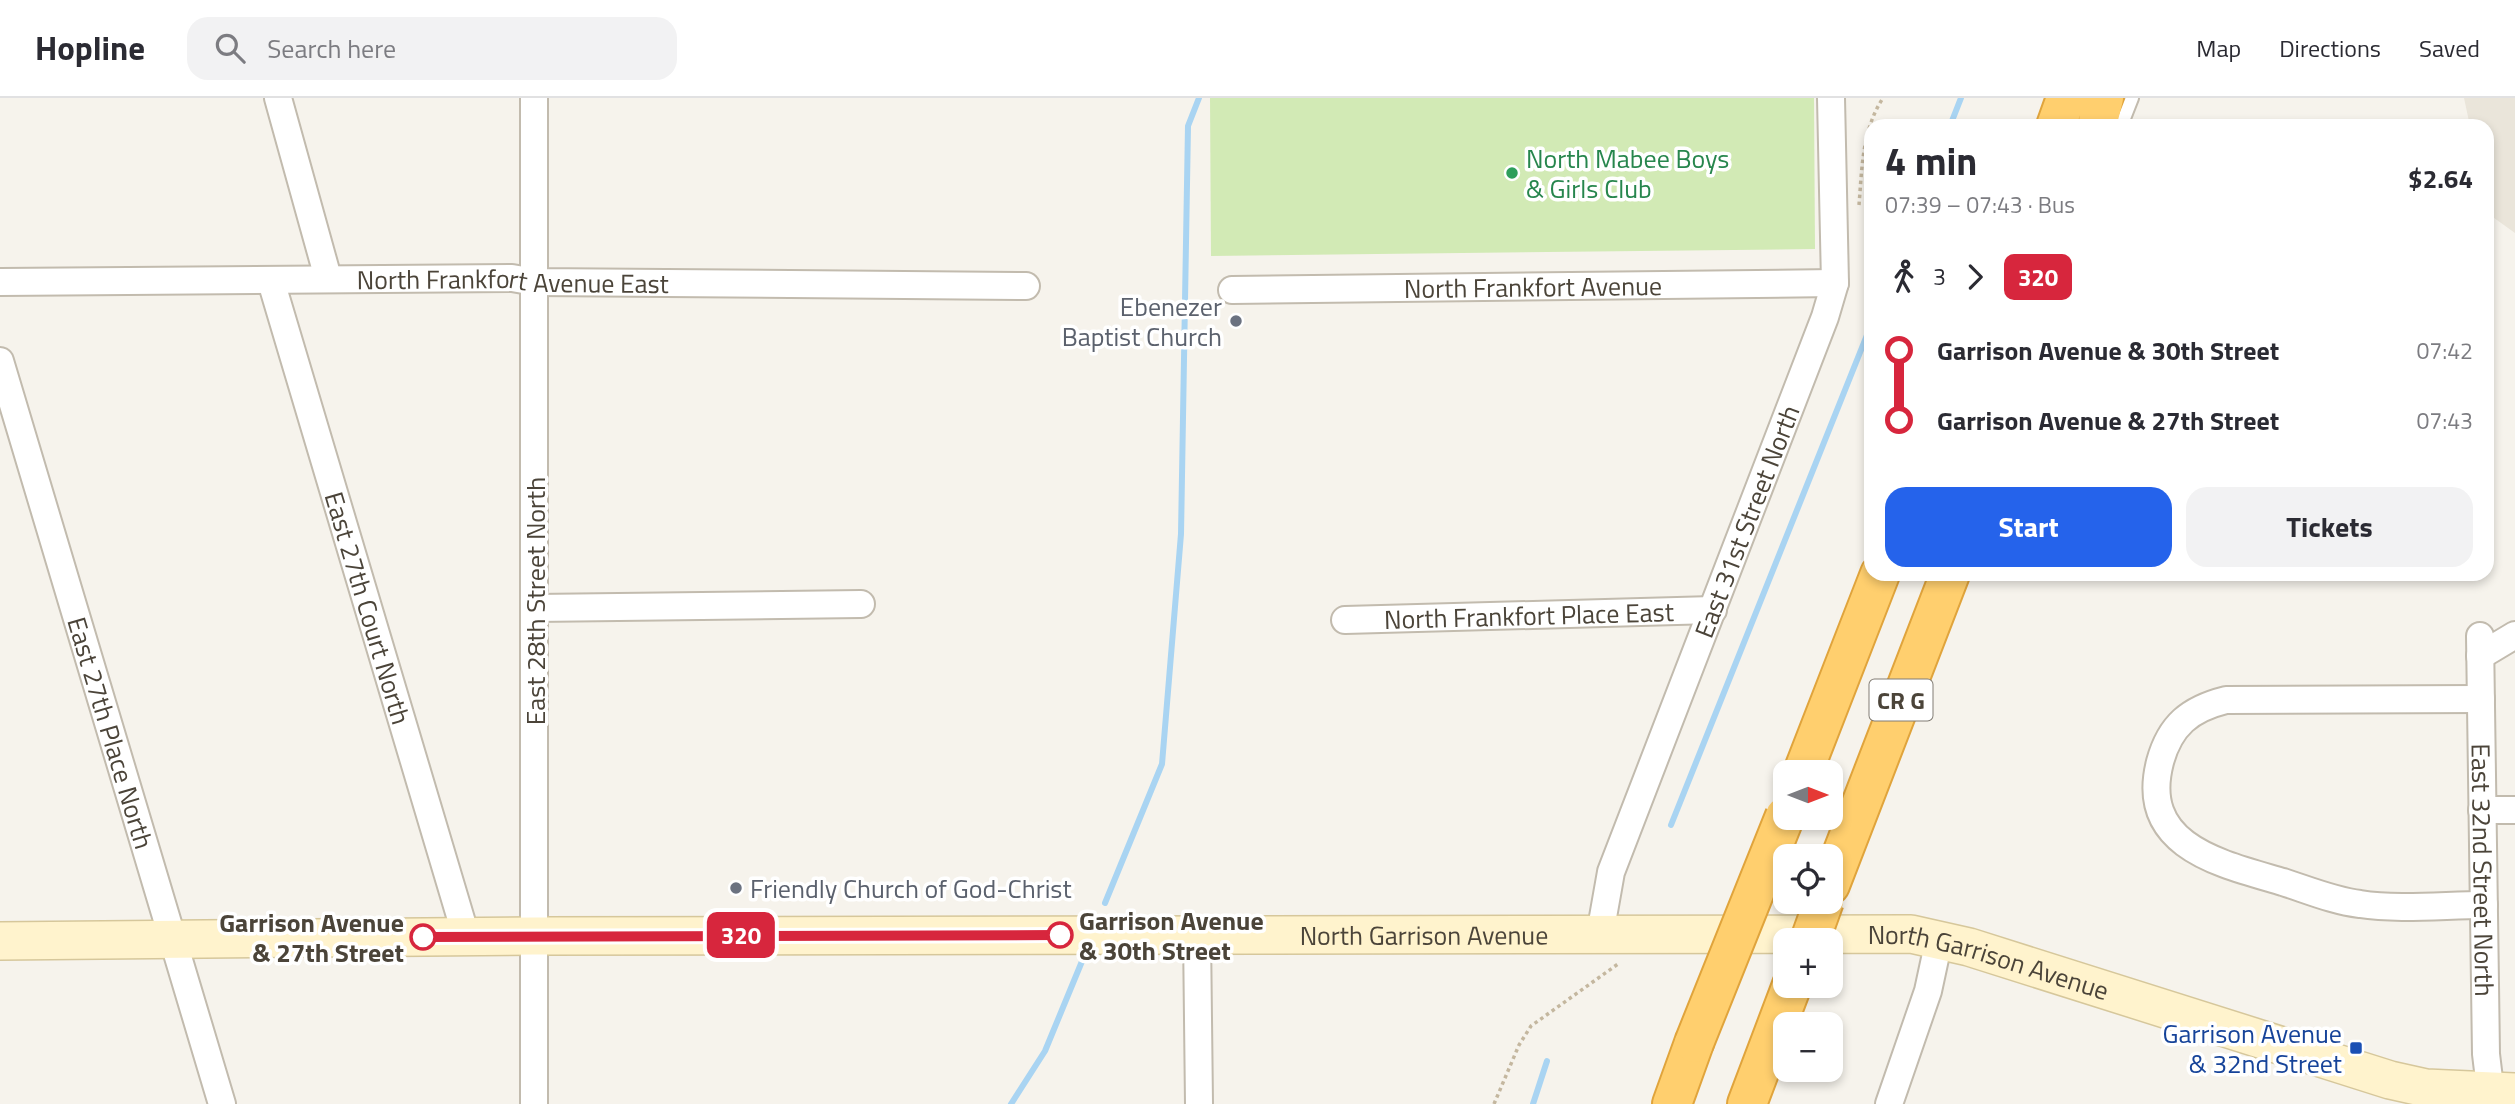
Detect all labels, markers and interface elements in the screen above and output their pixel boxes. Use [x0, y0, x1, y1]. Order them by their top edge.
search box [187, 17, 677, 80]
text: Hopline [35, 23, 145, 73]
icon: search [211, 29, 249, 67]
text: Search here [267, 29, 396, 68]
text: Map [2196, 30, 2241, 66]
text: Directions [2279, 30, 2381, 66]
text: Saved [2419, 30, 2480, 66]
text: 4 min [1885, 132, 1977, 190]
place label: North Mabee Boys & Girls Club [1526, 139, 1729, 208]
text: $2.64 [2408, 159, 2473, 198]
marker: North Mabee Boys & Girls Club [1504, 165, 1520, 181]
text: 07:39 – 07:43 · Bus [1885, 187, 2075, 222]
street label: North Frankfort Avenue East [357, 258, 669, 303]
icon: walk [1885, 258, 1923, 296]
icon: forward [1956, 258, 1994, 296]
text: 3 [1933, 259, 1946, 294]
text: 320 [2018, 259, 2058, 295]
street label: North Frankfort Avenue [1404, 266, 1662, 308]
place label: Ebenezer Baptist Church [1062, 287, 1222, 356]
marker: Ebenezer Baptist Church [1228, 313, 1244, 329]
text: Garrison Avenue & 30th Street [1937, 331, 2279, 370]
text: 07:42 [2416, 333, 2473, 368]
street label: East 31st Street North [1684, 399, 1809, 643]
text: Garrison Avenue & 27th Street [1937, 401, 2279, 440]
text: 07:43 [2416, 403, 2473, 438]
street label: East 28th Street North [516, 477, 555, 725]
street label: East 27th Court North [315, 487, 421, 729]
button: Start [1885, 487, 2172, 567]
button: Tickets [2186, 487, 2473, 567]
street label: North Frankfort Place East [1384, 592, 1674, 638]
street label: East 27th Place North [58, 612, 164, 853]
road number: CR G [1870, 680, 1932, 720]
street label: East 32nd Street North [2462, 743, 2505, 997]
north arrow [1773, 760, 1843, 830]
map controls [1773, 760, 1843, 1082]
button: locate [1773, 844, 1843, 914]
place label: Friendly Church of God-Christ [750, 869, 1072, 908]
marker: Friendly Church of God-Christ [728, 880, 744, 896]
place label: Garrison Avenue & 30th Street [1079, 901, 1264, 970]
place label: Garrison Avenue & 27th Street [219, 903, 404, 972]
line badge: 320 [701, 912, 781, 958]
street label: North Garrison Avenue [1868, 914, 2114, 1010]
street label: North Garrison Avenue [1300, 915, 1548, 954]
text: 320 [721, 917, 761, 953]
marker: Garrison Avenue & 30th Street [1047, 922, 1073, 948]
marker: Garrison Avenue & 27th Street [410, 924, 436, 950]
button: + [1773, 928, 1843, 998]
button: − [1773, 1012, 1843, 1082]
place label: Garrison Avenue & 32nd Street [2162, 1014, 2342, 1083]
marker: Garrison Avenue & 32nd Street [2348, 1040, 2364, 1056]

